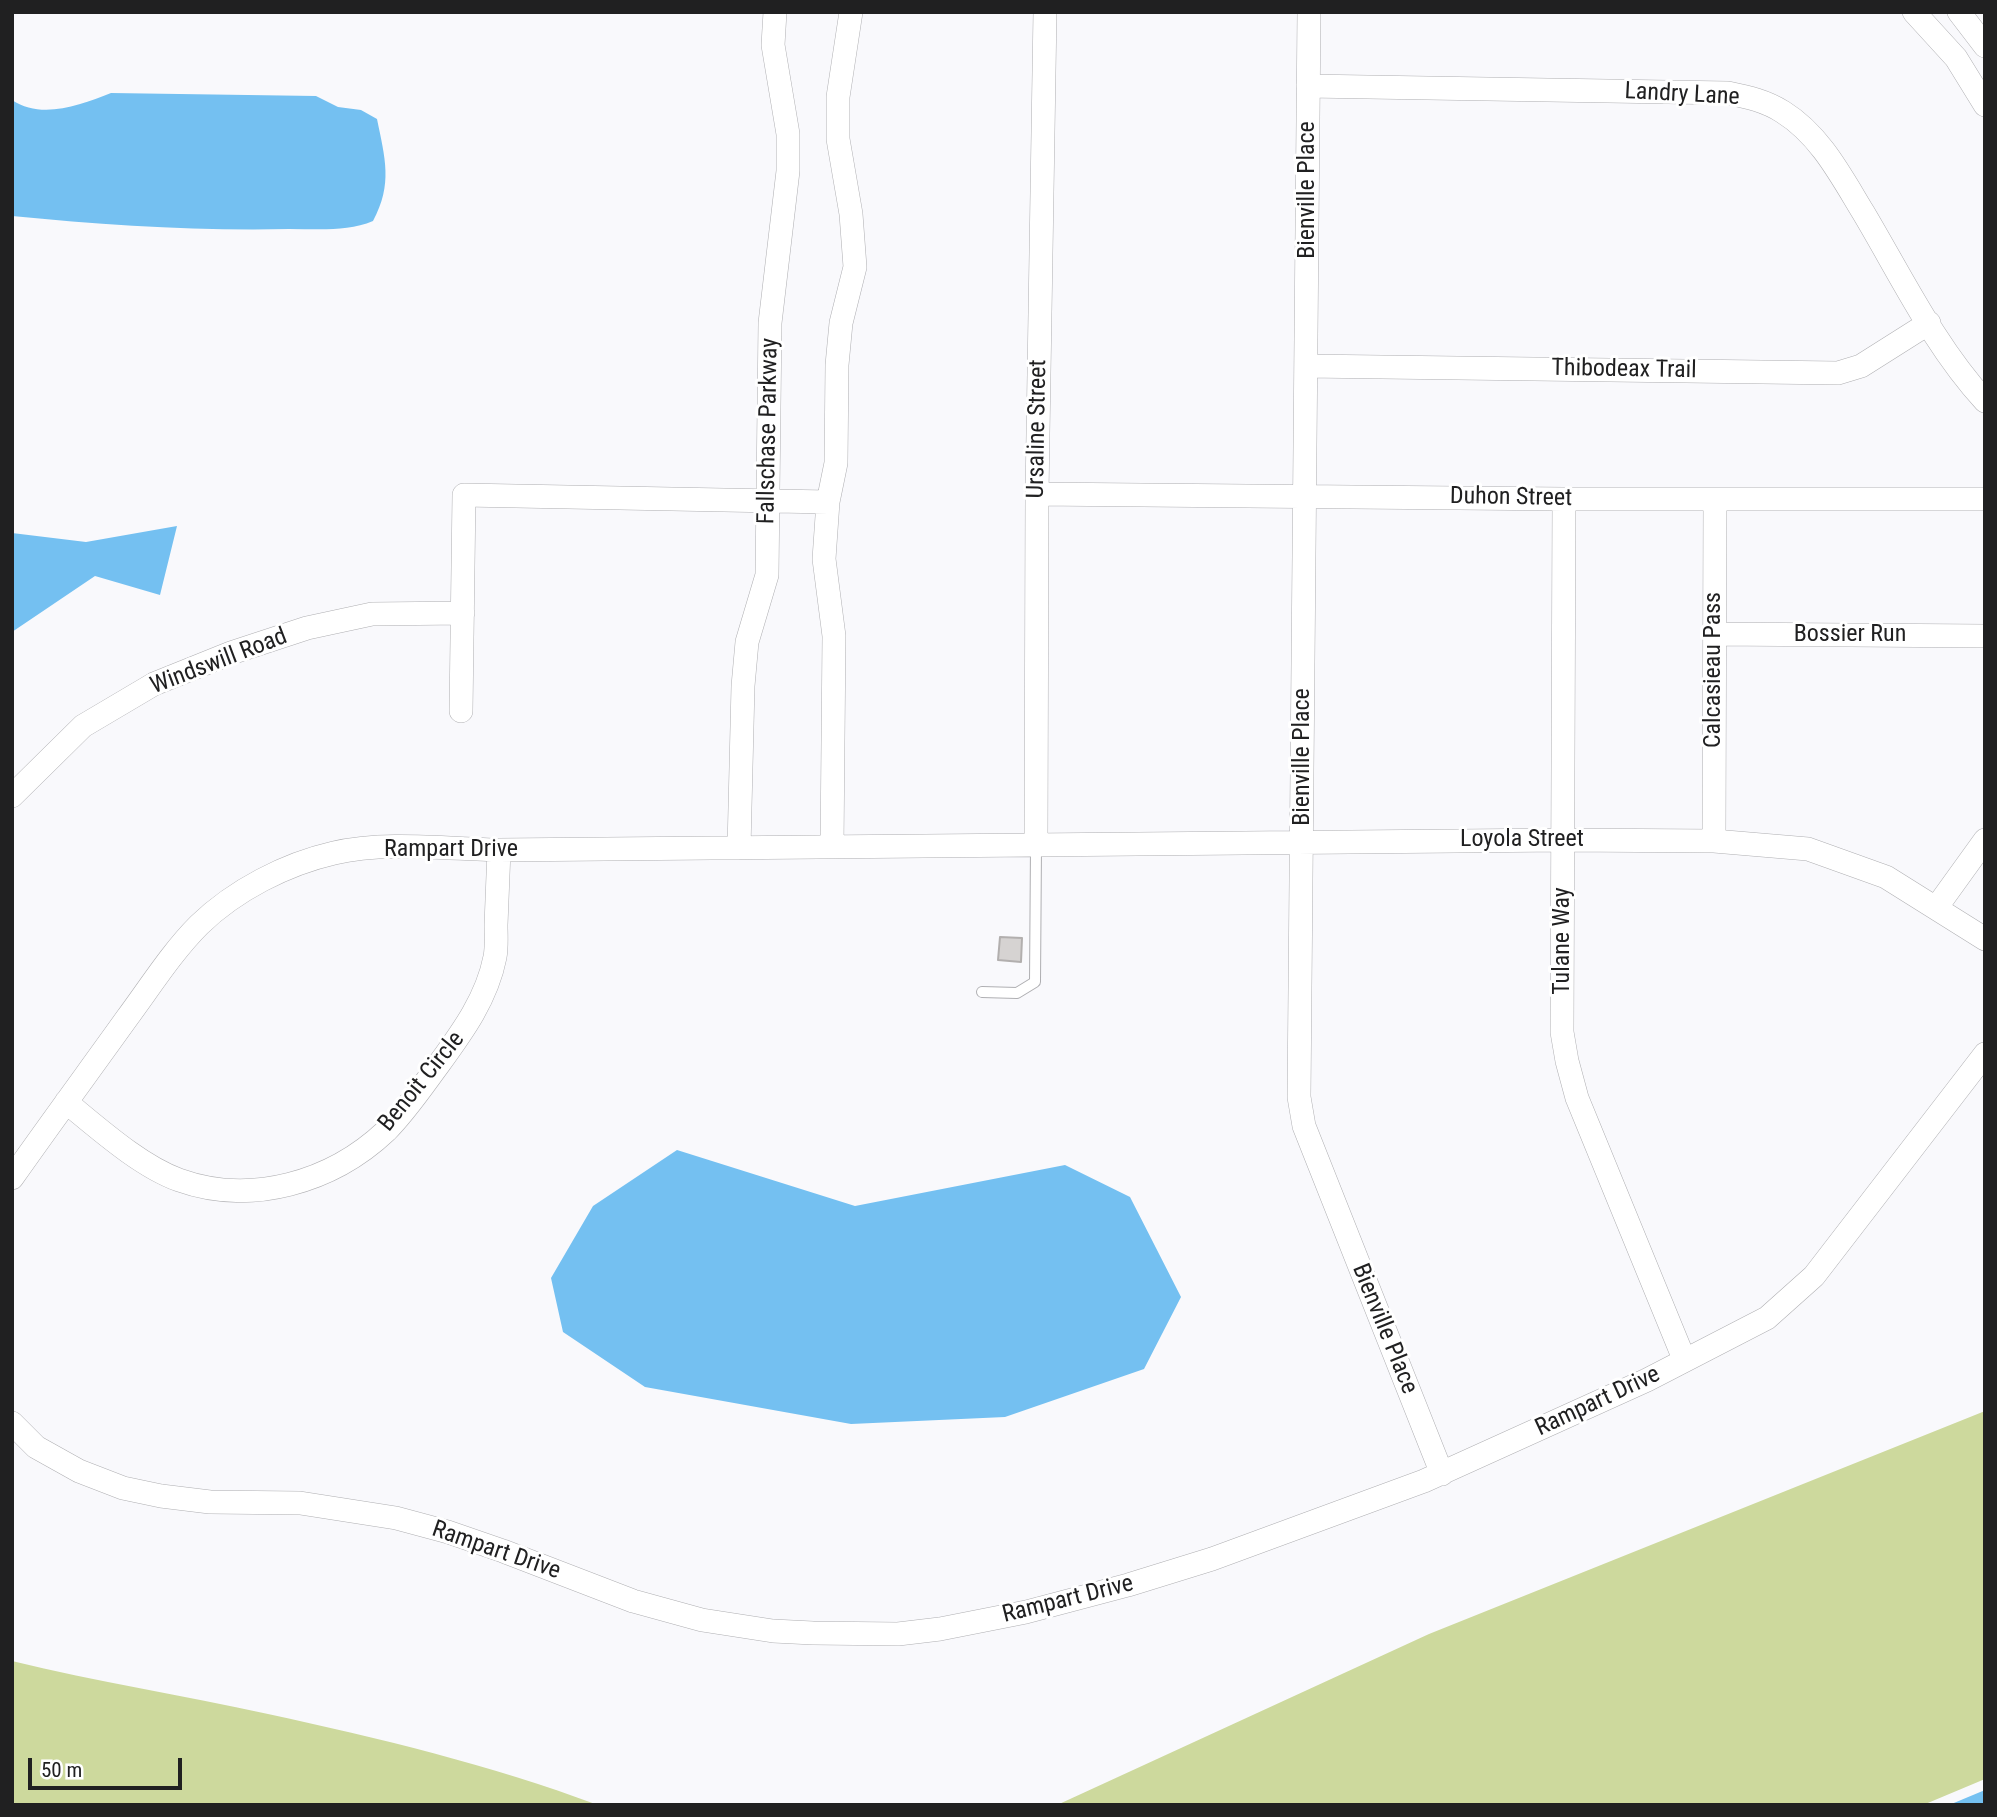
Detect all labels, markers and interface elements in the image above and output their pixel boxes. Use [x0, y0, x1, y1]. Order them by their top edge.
street label: Landry Lane [1624, 78, 1740, 112]
street label: Bienville Place [1294, 121, 1322, 259]
street label: Fallschase Parkway [753, 338, 785, 524]
street label: Thibodeax Trail [1551, 354, 1697, 386]
street label: Ursaline Street [1022, 359, 1054, 499]
street label: Duhon Street [1450, 483, 1572, 513]
street label: Calcasieau Pass [1700, 592, 1728, 748]
street label: Bossier Run [1794, 621, 1906, 649]
street label: Windswill Road [147, 623, 291, 701]
street label: Bienville Place [1289, 688, 1317, 826]
street label: Loyola Street [1460, 826, 1584, 854]
street label: Rampart Drive [384, 836, 518, 864]
street label: Tulane Way [1549, 887, 1577, 995]
street label: Benoit Circle [373, 1026, 471, 1138]
street label: Bienville Place [1345, 1260, 1423, 1398]
street label: Rampart Drive [1531, 1361, 1665, 1443]
street label: Rampart Drive [428, 1516, 564, 1586]
street label: Rampart Drive [999, 1570, 1137, 1630]
scale bar [32, 1744, 186, 1788]
text: 50 m [41, 1758, 82, 1782]

